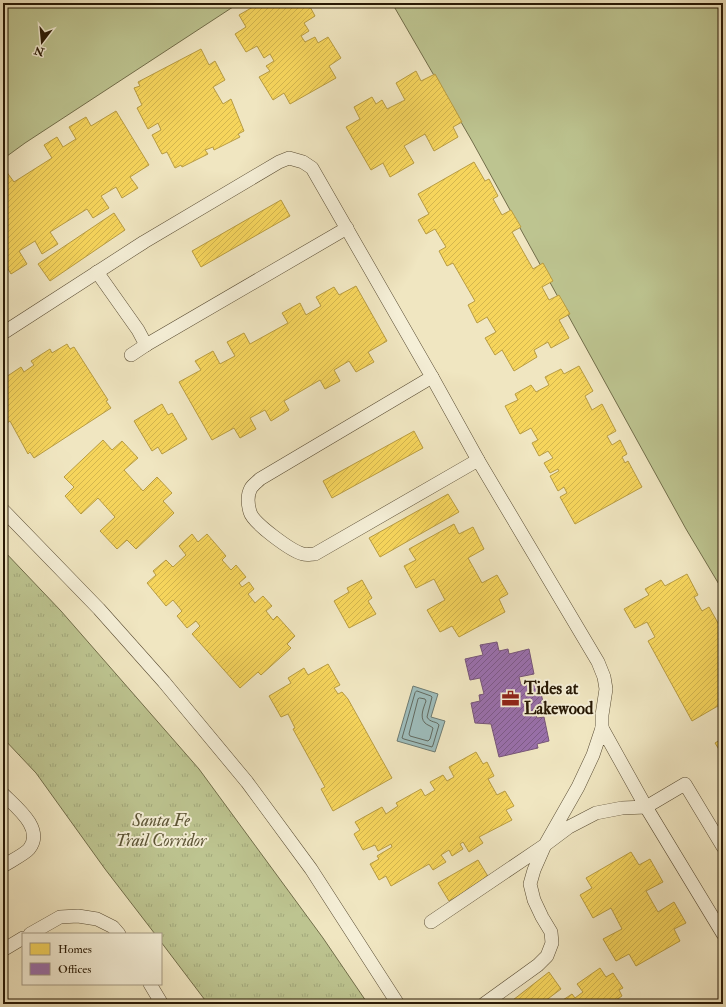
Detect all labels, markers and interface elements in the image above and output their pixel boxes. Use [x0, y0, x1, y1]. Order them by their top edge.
north arrow [22, 22, 62, 62]
text: N [32, 43, 47, 59]
place label: Tides at Lakewood [523, 678, 594, 719]
office icon: Tides at Lakewood [501, 688, 521, 708]
park label: Santa Fe Trail Corridor [116, 810, 208, 851]
legend [22, 933, 162, 985]
text: Homes [58, 942, 92, 957]
text: Offices [58, 962, 91, 977]

